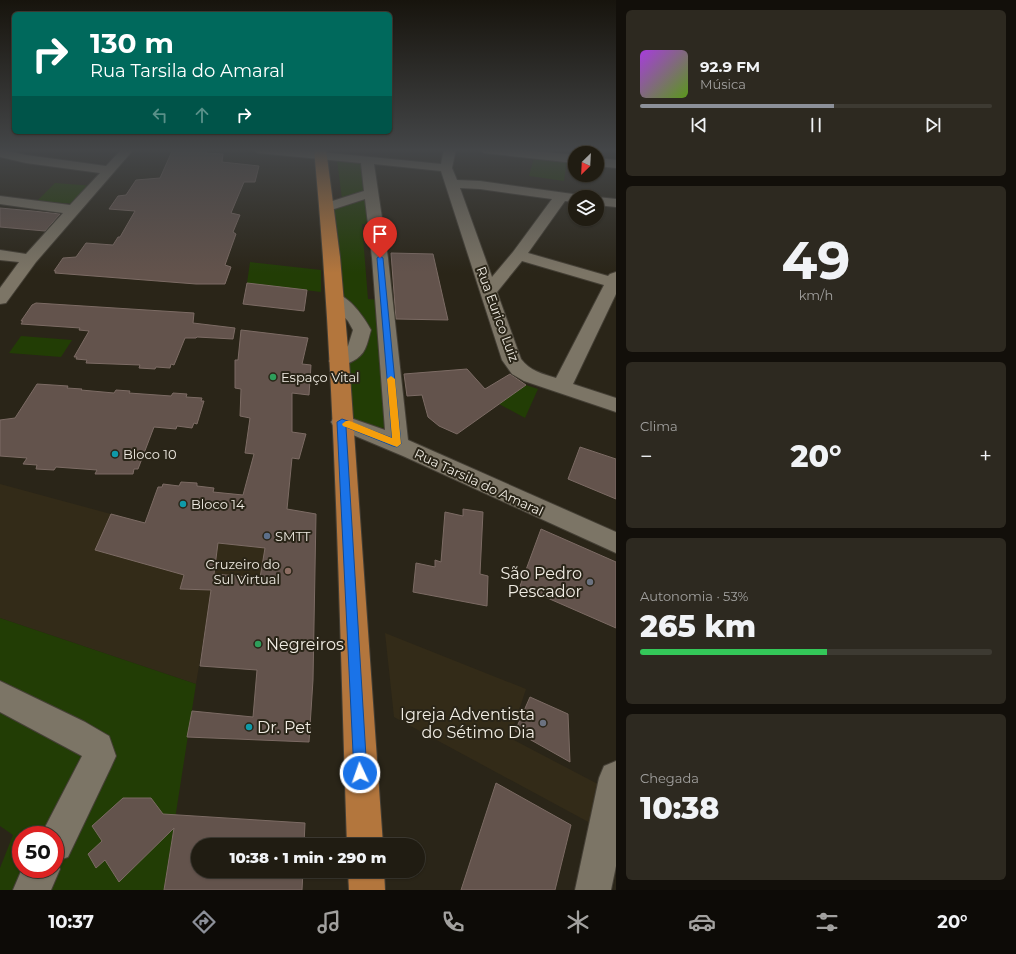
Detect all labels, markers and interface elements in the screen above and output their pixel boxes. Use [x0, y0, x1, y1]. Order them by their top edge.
text: 130 m [90, 26, 174, 60]
icon: right [24, 28, 76, 80]
text: 92.9 FM [700, 57, 760, 76]
text: Rua Tarsila do Amaral [90, 60, 285, 82]
text: Música [700, 76, 746, 92]
icon: left [149, 104, 171, 126]
icon: ahead [191, 104, 213, 126]
icon: right [233, 104, 255, 126]
icon: previous [688, 114, 710, 136]
icon: pause [805, 114, 827, 136]
icon: next [922, 114, 944, 136]
north arrow [568, 146, 604, 182]
map controls [568, 146, 604, 226]
button: layers [568, 190, 604, 226]
pin [363, 217, 397, 258]
icon: arrive [369, 223, 391, 245]
text: 49 [782, 229, 850, 292]
street label: Rua Eurico Luiz [473, 264, 523, 364]
text: km/h [799, 287, 833, 303]
place label: Espaço Vital [281, 369, 360, 385]
marker: Espaço Vital [268, 372, 278, 382]
text: Clima [640, 418, 678, 434]
text: 20° [790, 438, 842, 475]
text: − [640, 443, 653, 470]
text: + [979, 443, 992, 470]
street label: Rua Tarsila do Amaral [412, 445, 546, 519]
place label: Bloco 10 [123, 446, 177, 462]
marker: Bloco 10 [110, 449, 120, 459]
place label: Bloco 14 [191, 496, 245, 512]
marker: Bloco 14 [178, 499, 188, 509]
place label: SMTT [275, 528, 311, 544]
marker: SMTT [262, 531, 272, 541]
place label: Cruzeiro do Sul Virtual [205, 556, 280, 587]
place label: São Pedro Pescador [500, 564, 582, 601]
marker: Cruzeiro do Sul Virtual [283, 566, 293, 576]
marker: São Pedro Pescador [585, 577, 595, 587]
text: Autonomia · 53% [640, 588, 748, 604]
text: 265 km [640, 608, 756, 645]
place label: Negreiros [266, 635, 344, 654]
marker: Negreiros [253, 639, 263, 649]
place label: Igreja Adventista do Sétimo Dia [400, 705, 535, 742]
place label: Dr. Pet [257, 718, 312, 737]
marker: Igreja Adventista do Sétimo Dia [538, 718, 548, 728]
marker: Dr. Pet [244, 722, 254, 732]
position arrow [339, 752, 381, 794]
text: Chegada [640, 770, 699, 786]
text: 10:38 [640, 790, 719, 827]
speed limit sign: 50 [12, 826, 64, 878]
text: 10:38 · 1 min · 290 m [229, 848, 387, 867]
icon: directions [190, 908, 218, 936]
icon: music [315, 908, 343, 936]
icon: phone [439, 908, 467, 936]
icon: climate [564, 908, 592, 936]
icon: car [688, 908, 716, 936]
icon: filters [813, 908, 841, 936]
text: 10:37 [48, 911, 94, 933]
text: 20° [937, 911, 968, 933]

